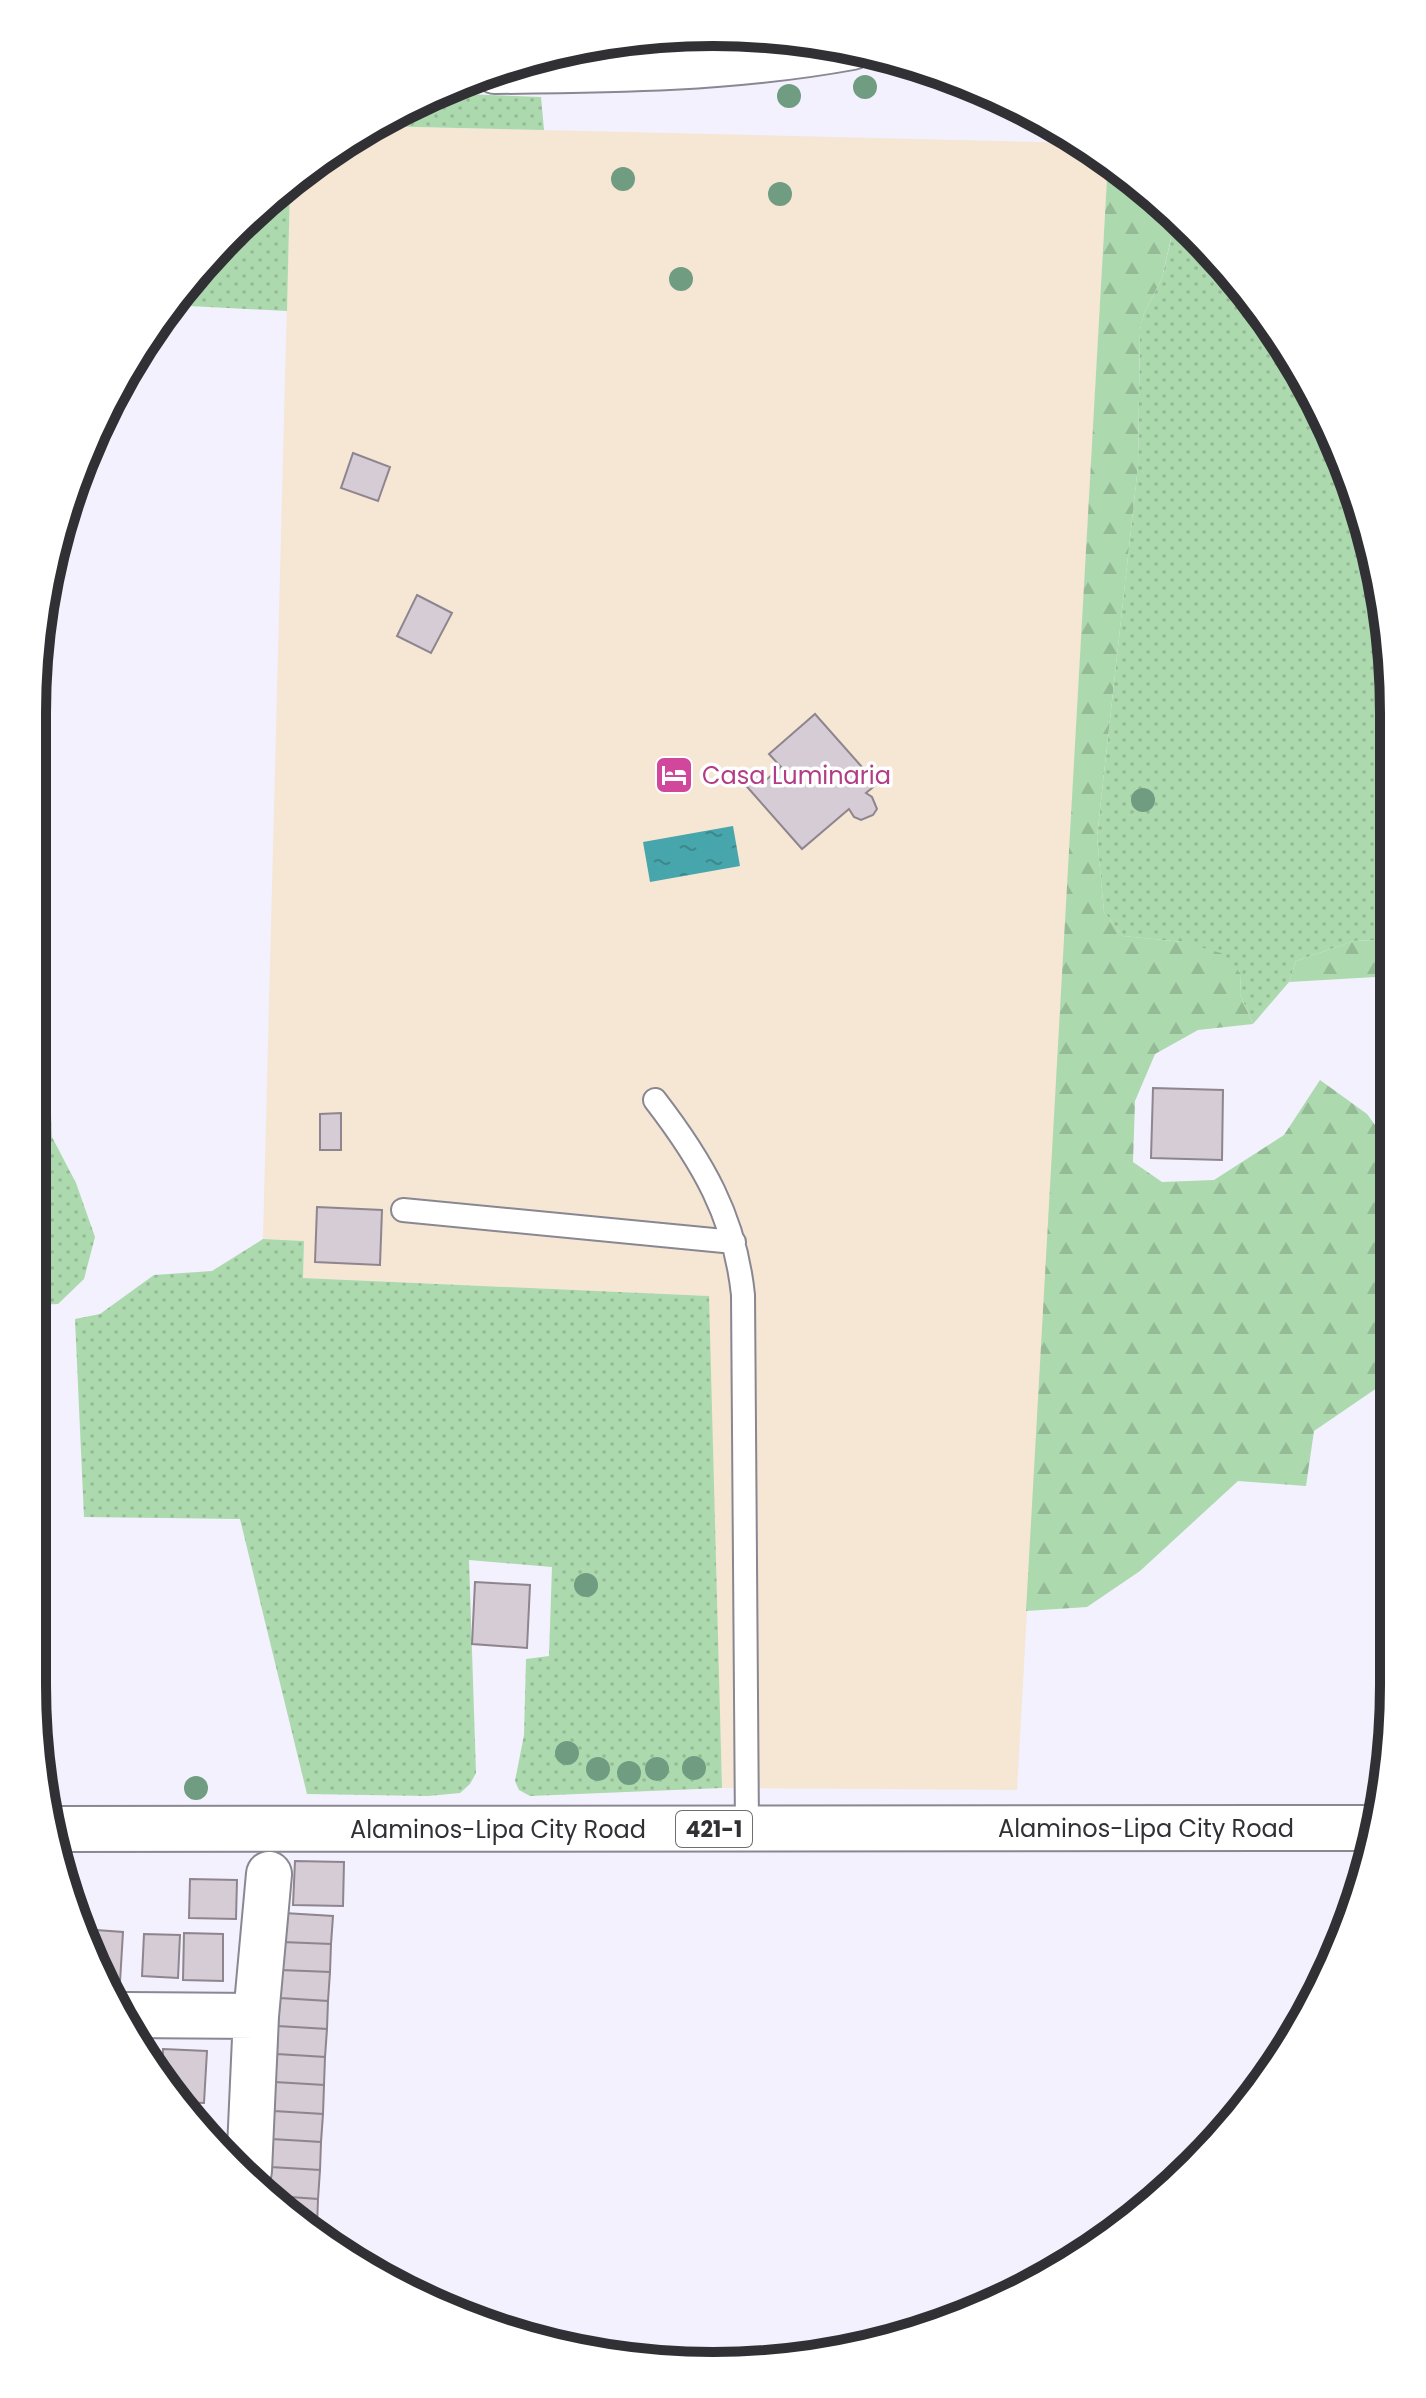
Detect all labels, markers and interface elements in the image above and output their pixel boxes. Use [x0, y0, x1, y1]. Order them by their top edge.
hotel icon: Casa Luminaria [653, 754, 695, 796]
place label: Casa Luminaria [702, 759, 891, 792]
road number: 421-1 [676, 1811, 752, 1847]
street label: Alaminos-Lipa City Road [998, 1812, 1294, 1845]
street label: Alaminos-Lipa City Road [350, 1813, 646, 1846]

